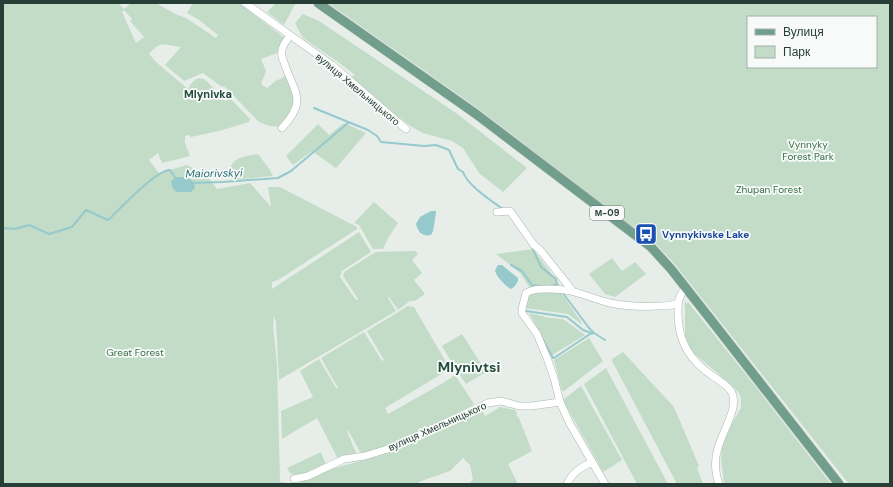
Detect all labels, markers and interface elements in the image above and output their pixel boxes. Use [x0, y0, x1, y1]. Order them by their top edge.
legend [747, 16, 877, 68]
text: Вулиця [783, 24, 824, 40]
text: Парк [783, 44, 811, 60]
street label: вулиця Хмельницького [313, 50, 403, 129]
district label: Mlynivka [184, 87, 232, 101]
park label: Vynnyky Forest Park [782, 138, 834, 163]
water label: Maiorivskyi [185, 165, 243, 180]
park label: Zhupan Forest [736, 183, 802, 196]
road number: М-09 [590, 206, 624, 220]
bus stop icon: Vynnykivske Lake [633, 221, 659, 247]
place label: Vynnykivske Lake [662, 228, 749, 241]
park label: Great Forest [106, 346, 164, 359]
district label: Mlynivtsi [438, 358, 500, 376]
street label: вулиця Хмельницького [386, 399, 489, 454]

